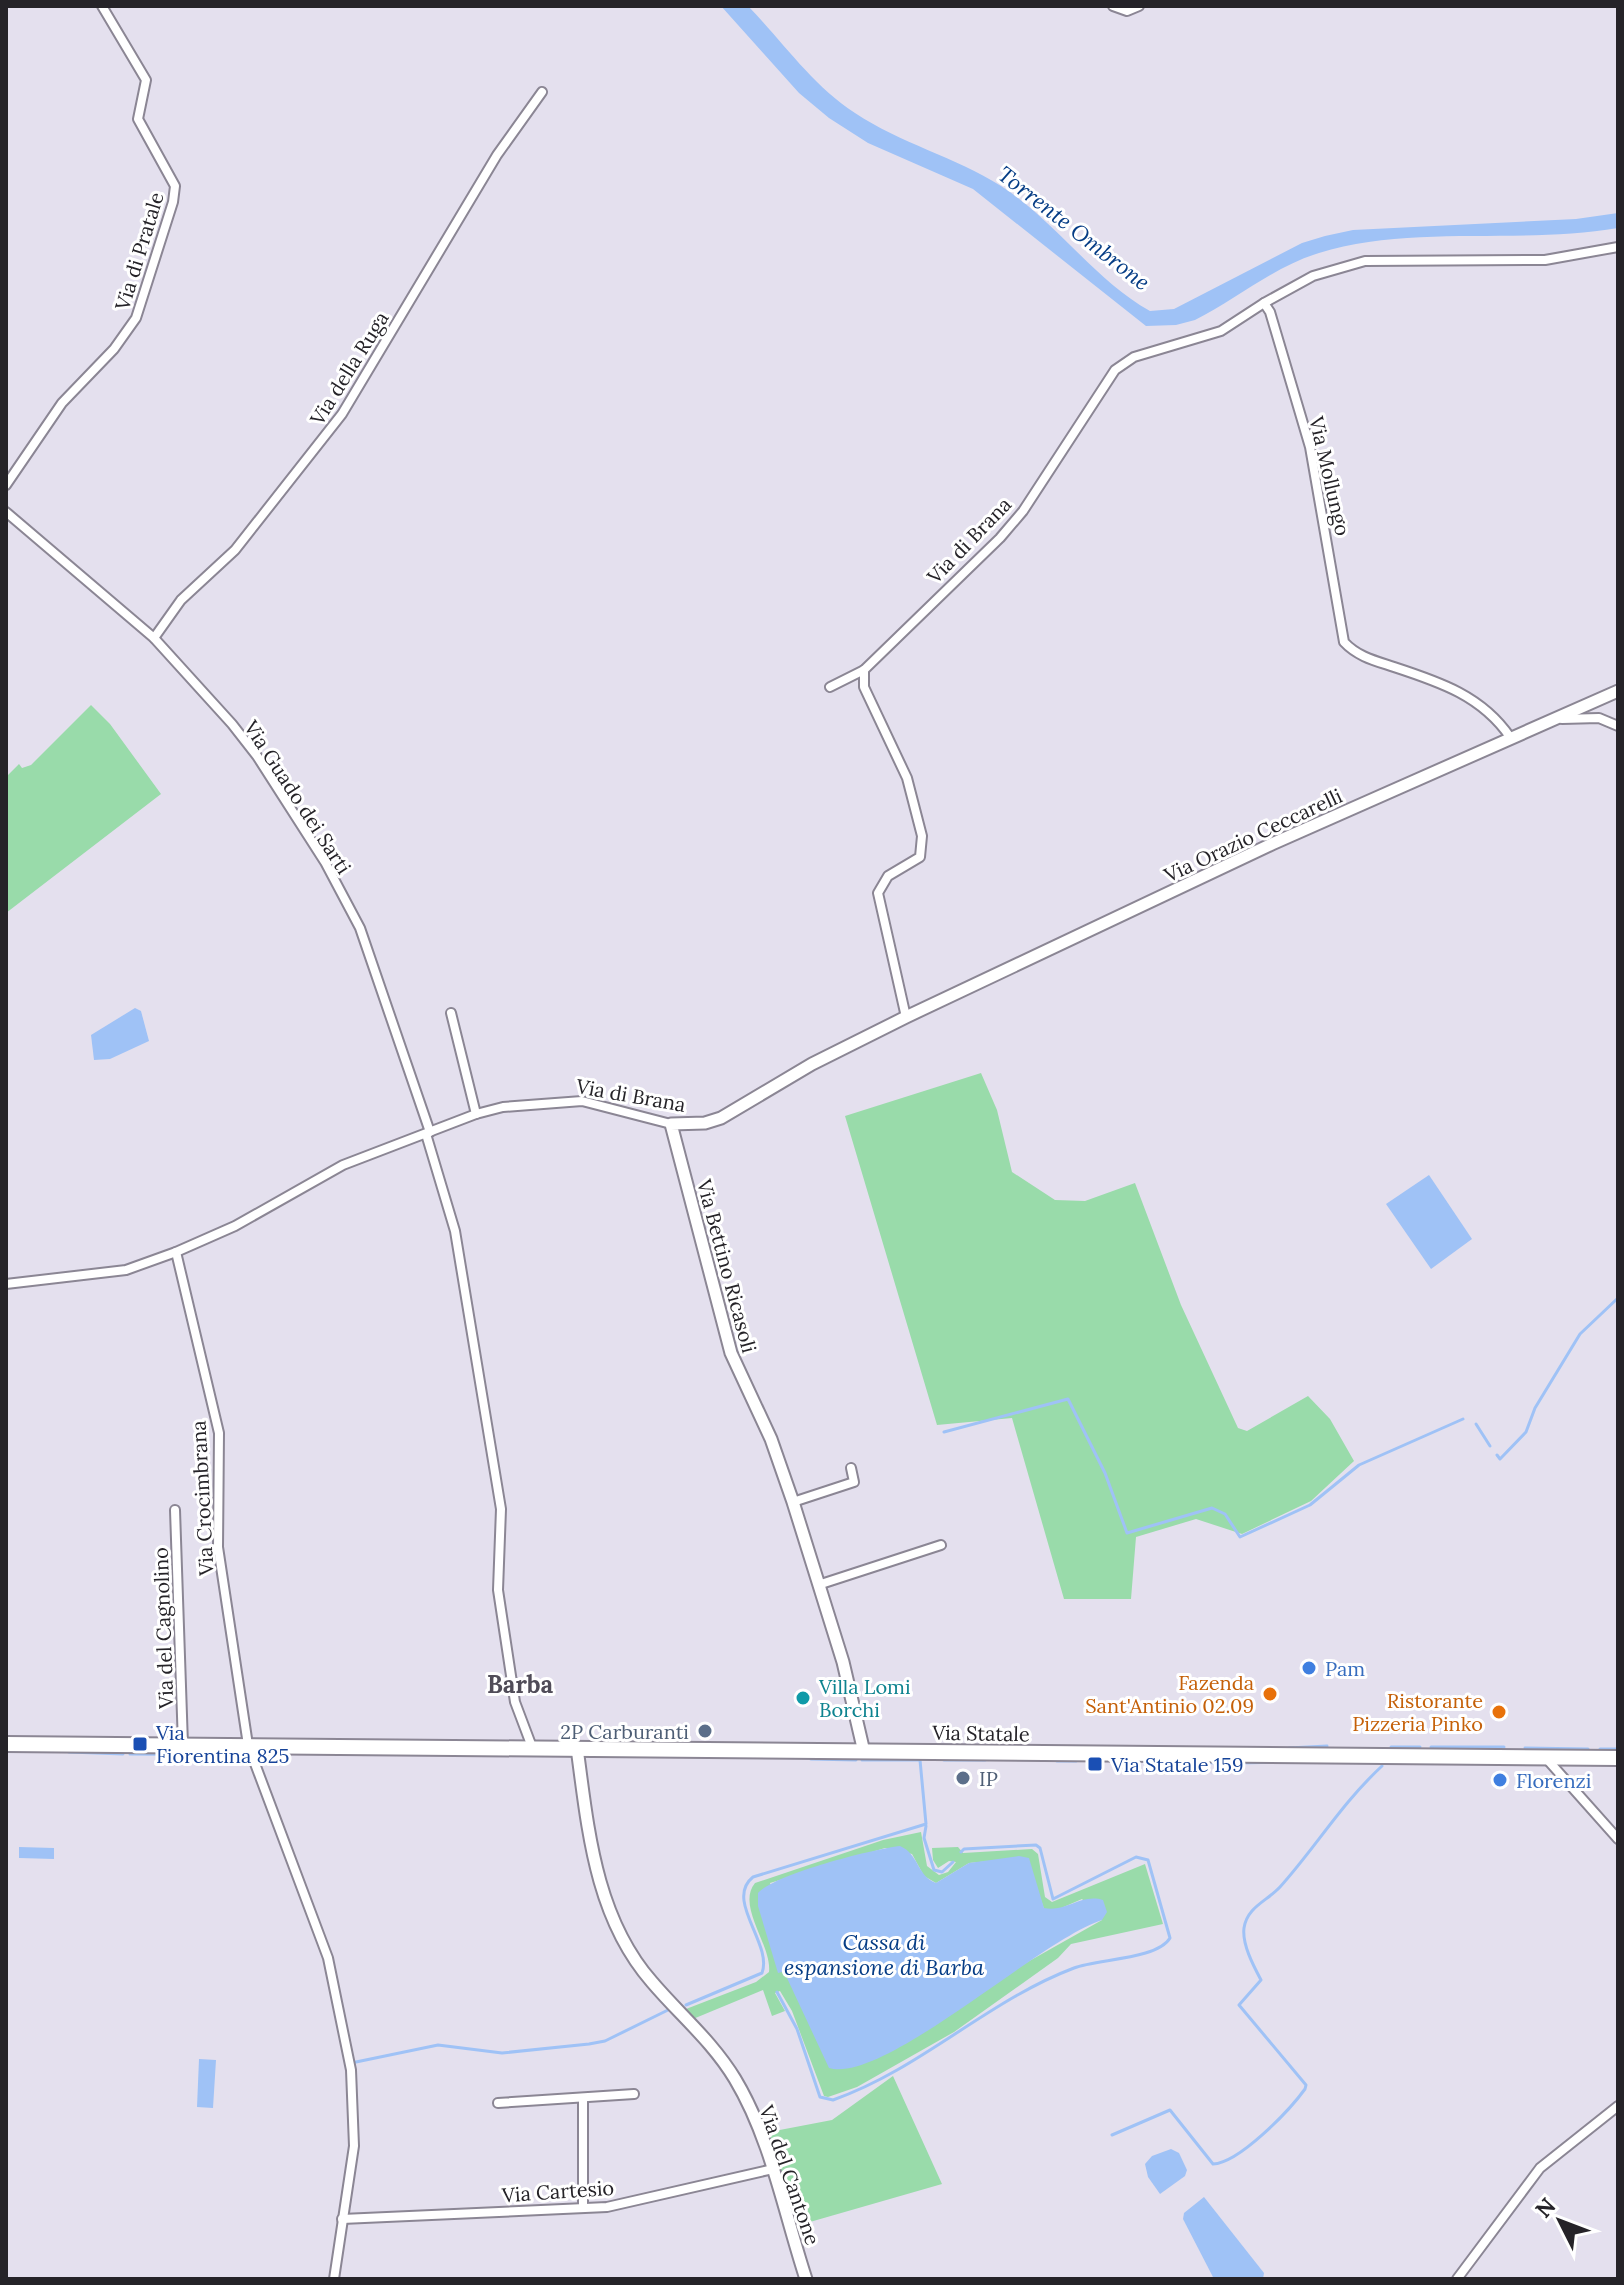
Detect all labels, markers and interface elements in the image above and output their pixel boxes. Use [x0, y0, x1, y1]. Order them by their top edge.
water label: Torrente Ombrone [992, 160, 1156, 296]
street label: Via di Pratale [109, 189, 169, 314]
street label: Via della Ruga [304, 307, 394, 430]
street label: Via Mollungo [1304, 413, 1356, 538]
street label: Via di Brana [921, 492, 1016, 589]
street label: Via Guado dei Sarti [239, 715, 357, 878]
street label: Via Orazio Ceccarelli [1159, 783, 1346, 888]
street label: Via di Brana [573, 1073, 688, 1117]
street label: Via Bettino Ricasoli [692, 1176, 762, 1356]
street label: Via Crocimbrana [185, 1420, 219, 1577]
street label: Via del Cagnolino [148, 1547, 178, 1710]
place label: Pam [1325, 1656, 1365, 1681]
marker: Pam [1300, 1659, 1318, 1677]
district label: Barba [487, 1669, 553, 1700]
place label: Fazenda Sant'Antinio 02.09 [1085, 1670, 1254, 1718]
place label: Villa Lomi Borchi [818, 1674, 911, 1722]
marker: Fazenda Sant'Antinio 02.09 [1261, 1685, 1279, 1703]
place label: Ristorante Pizzeria Pinko [1352, 1688, 1483, 1736]
marker: Villa Lomi Borchi [794, 1689, 812, 1707]
marker: Ristorante Pizzeria Pinko [1490, 1703, 1508, 1721]
place label: 2P Carburanti [560, 1719, 689, 1744]
place label: Via Fiorentina 825 [155, 1720, 289, 1768]
street label: Via Statale [931, 1720, 1030, 1746]
marker: 2P Carburanti [696, 1722, 714, 1740]
marker: Via Fiorentina 825 [131, 1735, 149, 1753]
place label: Via Statale 159 [1110, 1752, 1243, 1777]
marker: Via Statale 159 [1086, 1755, 1104, 1773]
place label: IP [979, 1766, 998, 1791]
place label: Florenzi [1516, 1768, 1591, 1793]
marker: IP [954, 1769, 972, 1787]
marker: Florenzi [1491, 1771, 1509, 1789]
water label: Cassa di espansione di Barba [784, 1928, 985, 1981]
street label: Via del Cantone [754, 2101, 826, 2248]
street label: Via Cartesio [500, 2175, 615, 2207]
north arrow [1520, 2181, 1600, 2261]
text: N [1529, 2192, 1561, 2223]

